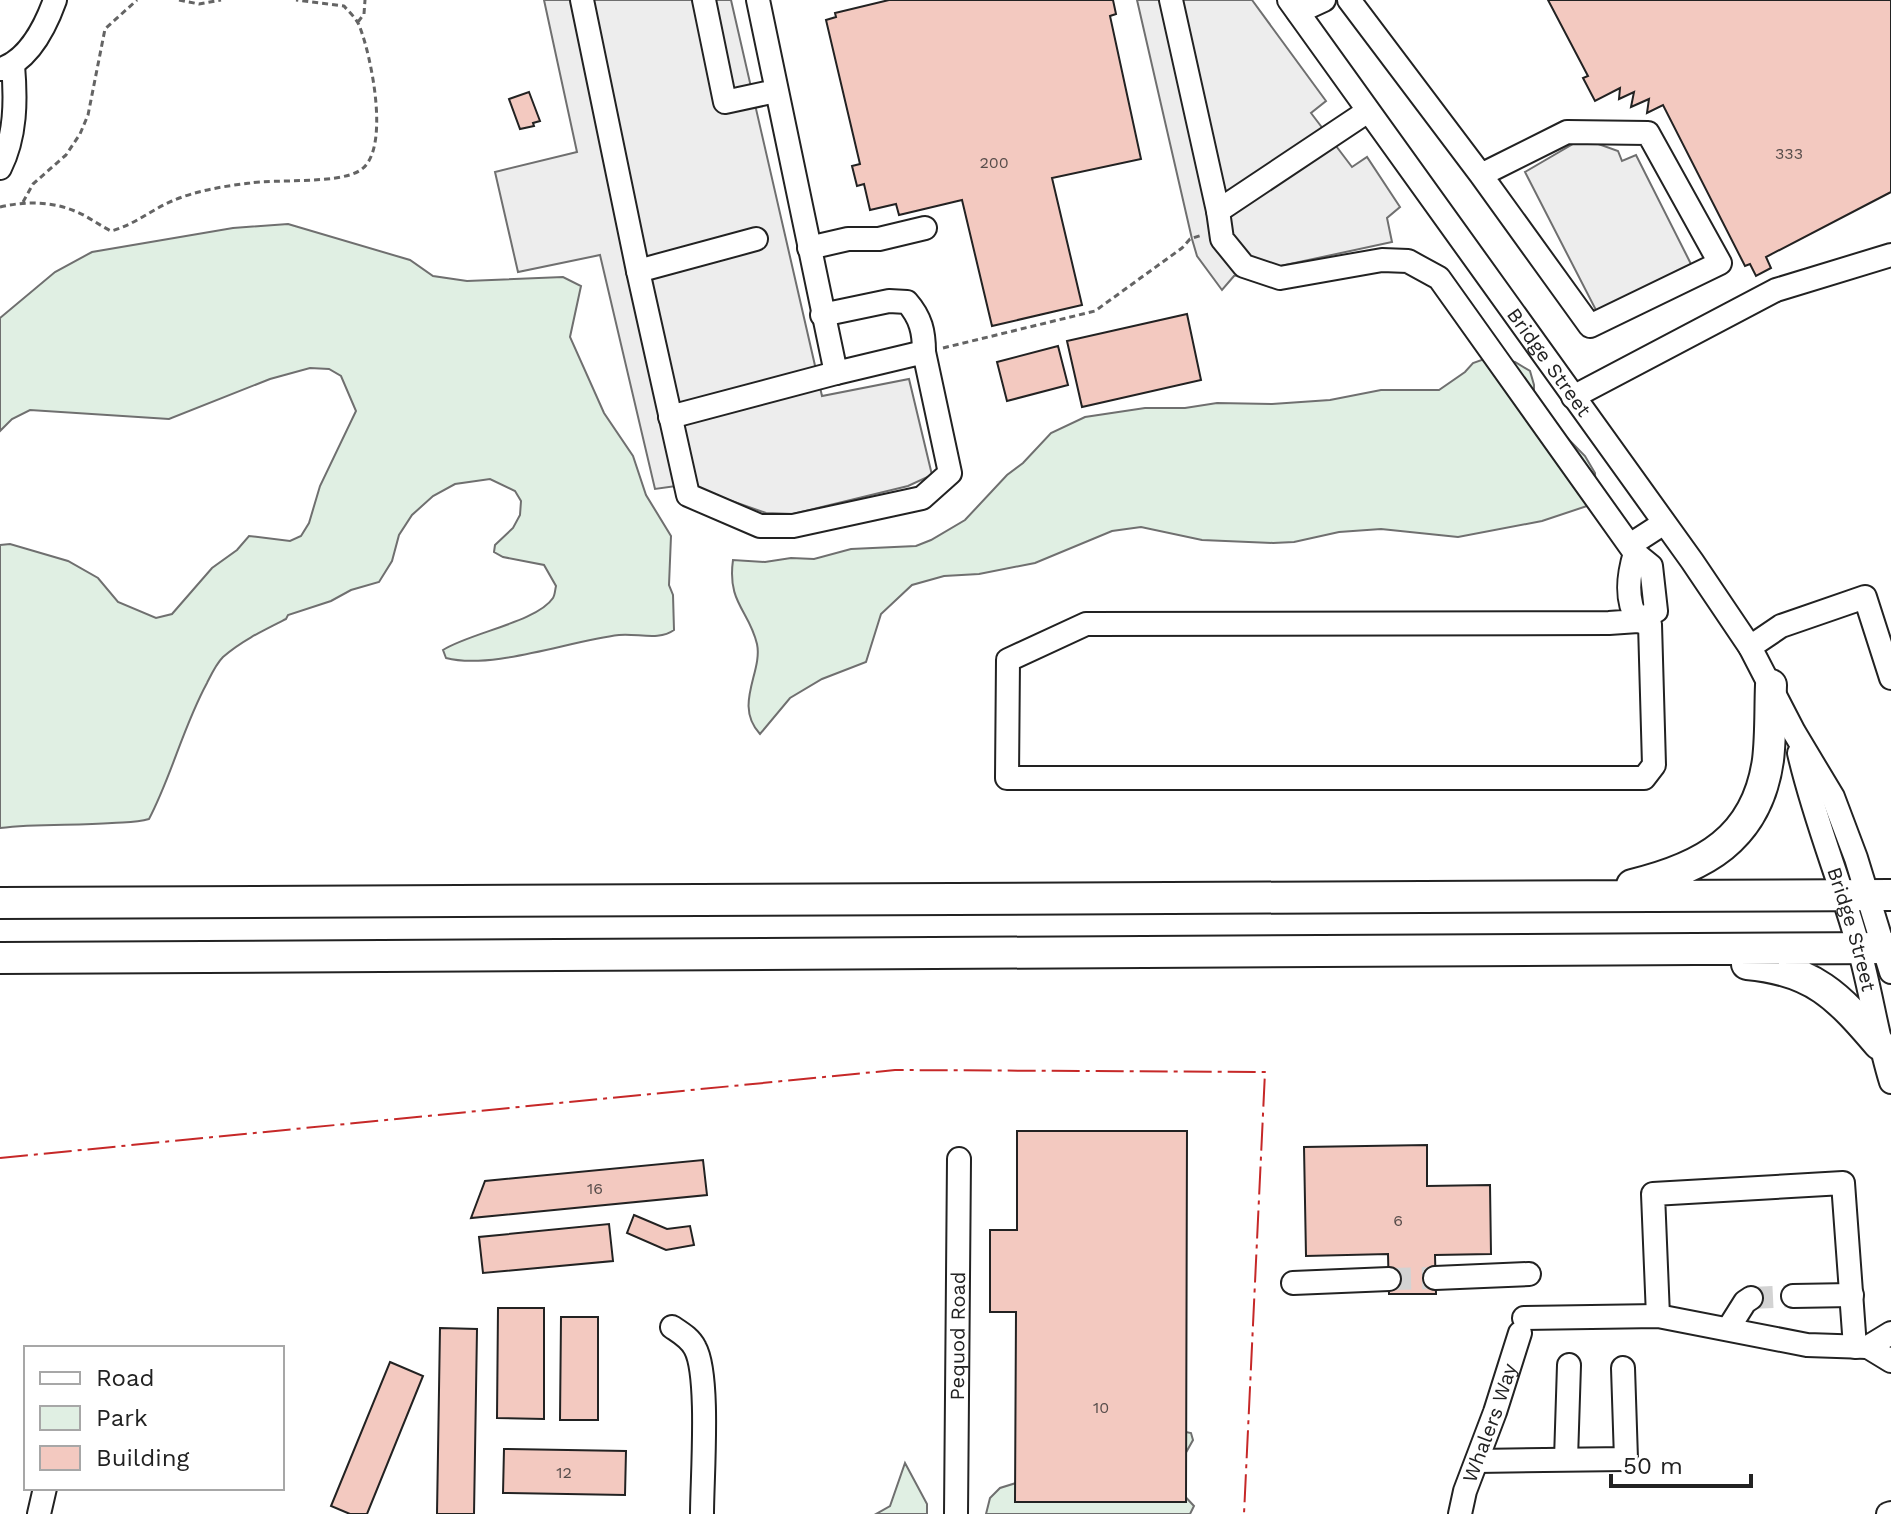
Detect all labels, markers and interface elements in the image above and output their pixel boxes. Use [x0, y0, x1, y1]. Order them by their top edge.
house number: 333 [1775, 144, 1803, 163]
house number: 200 [979, 153, 1009, 172]
street label: Bridge Street [1502, 303, 1597, 422]
street label: Bridge Street [1822, 864, 1881, 994]
house number: 16 [587, 1179, 603, 1198]
house number: 6 [1393, 1211, 1403, 1230]
street label: Pequod Road [945, 1272, 970, 1400]
legend [24, 1346, 284, 1490]
street label: Whalers Way [1457, 1360, 1522, 1486]
text: Road [96, 1364, 155, 1392]
house number: 10 [1093, 1398, 1109, 1417]
text: Park [96, 1404, 148, 1432]
scale bar [1611, 1438, 1751, 1488]
text: Building [96, 1444, 189, 1472]
text: 50 m [1623, 1452, 1683, 1480]
house number: 12 [556, 1463, 572, 1482]

